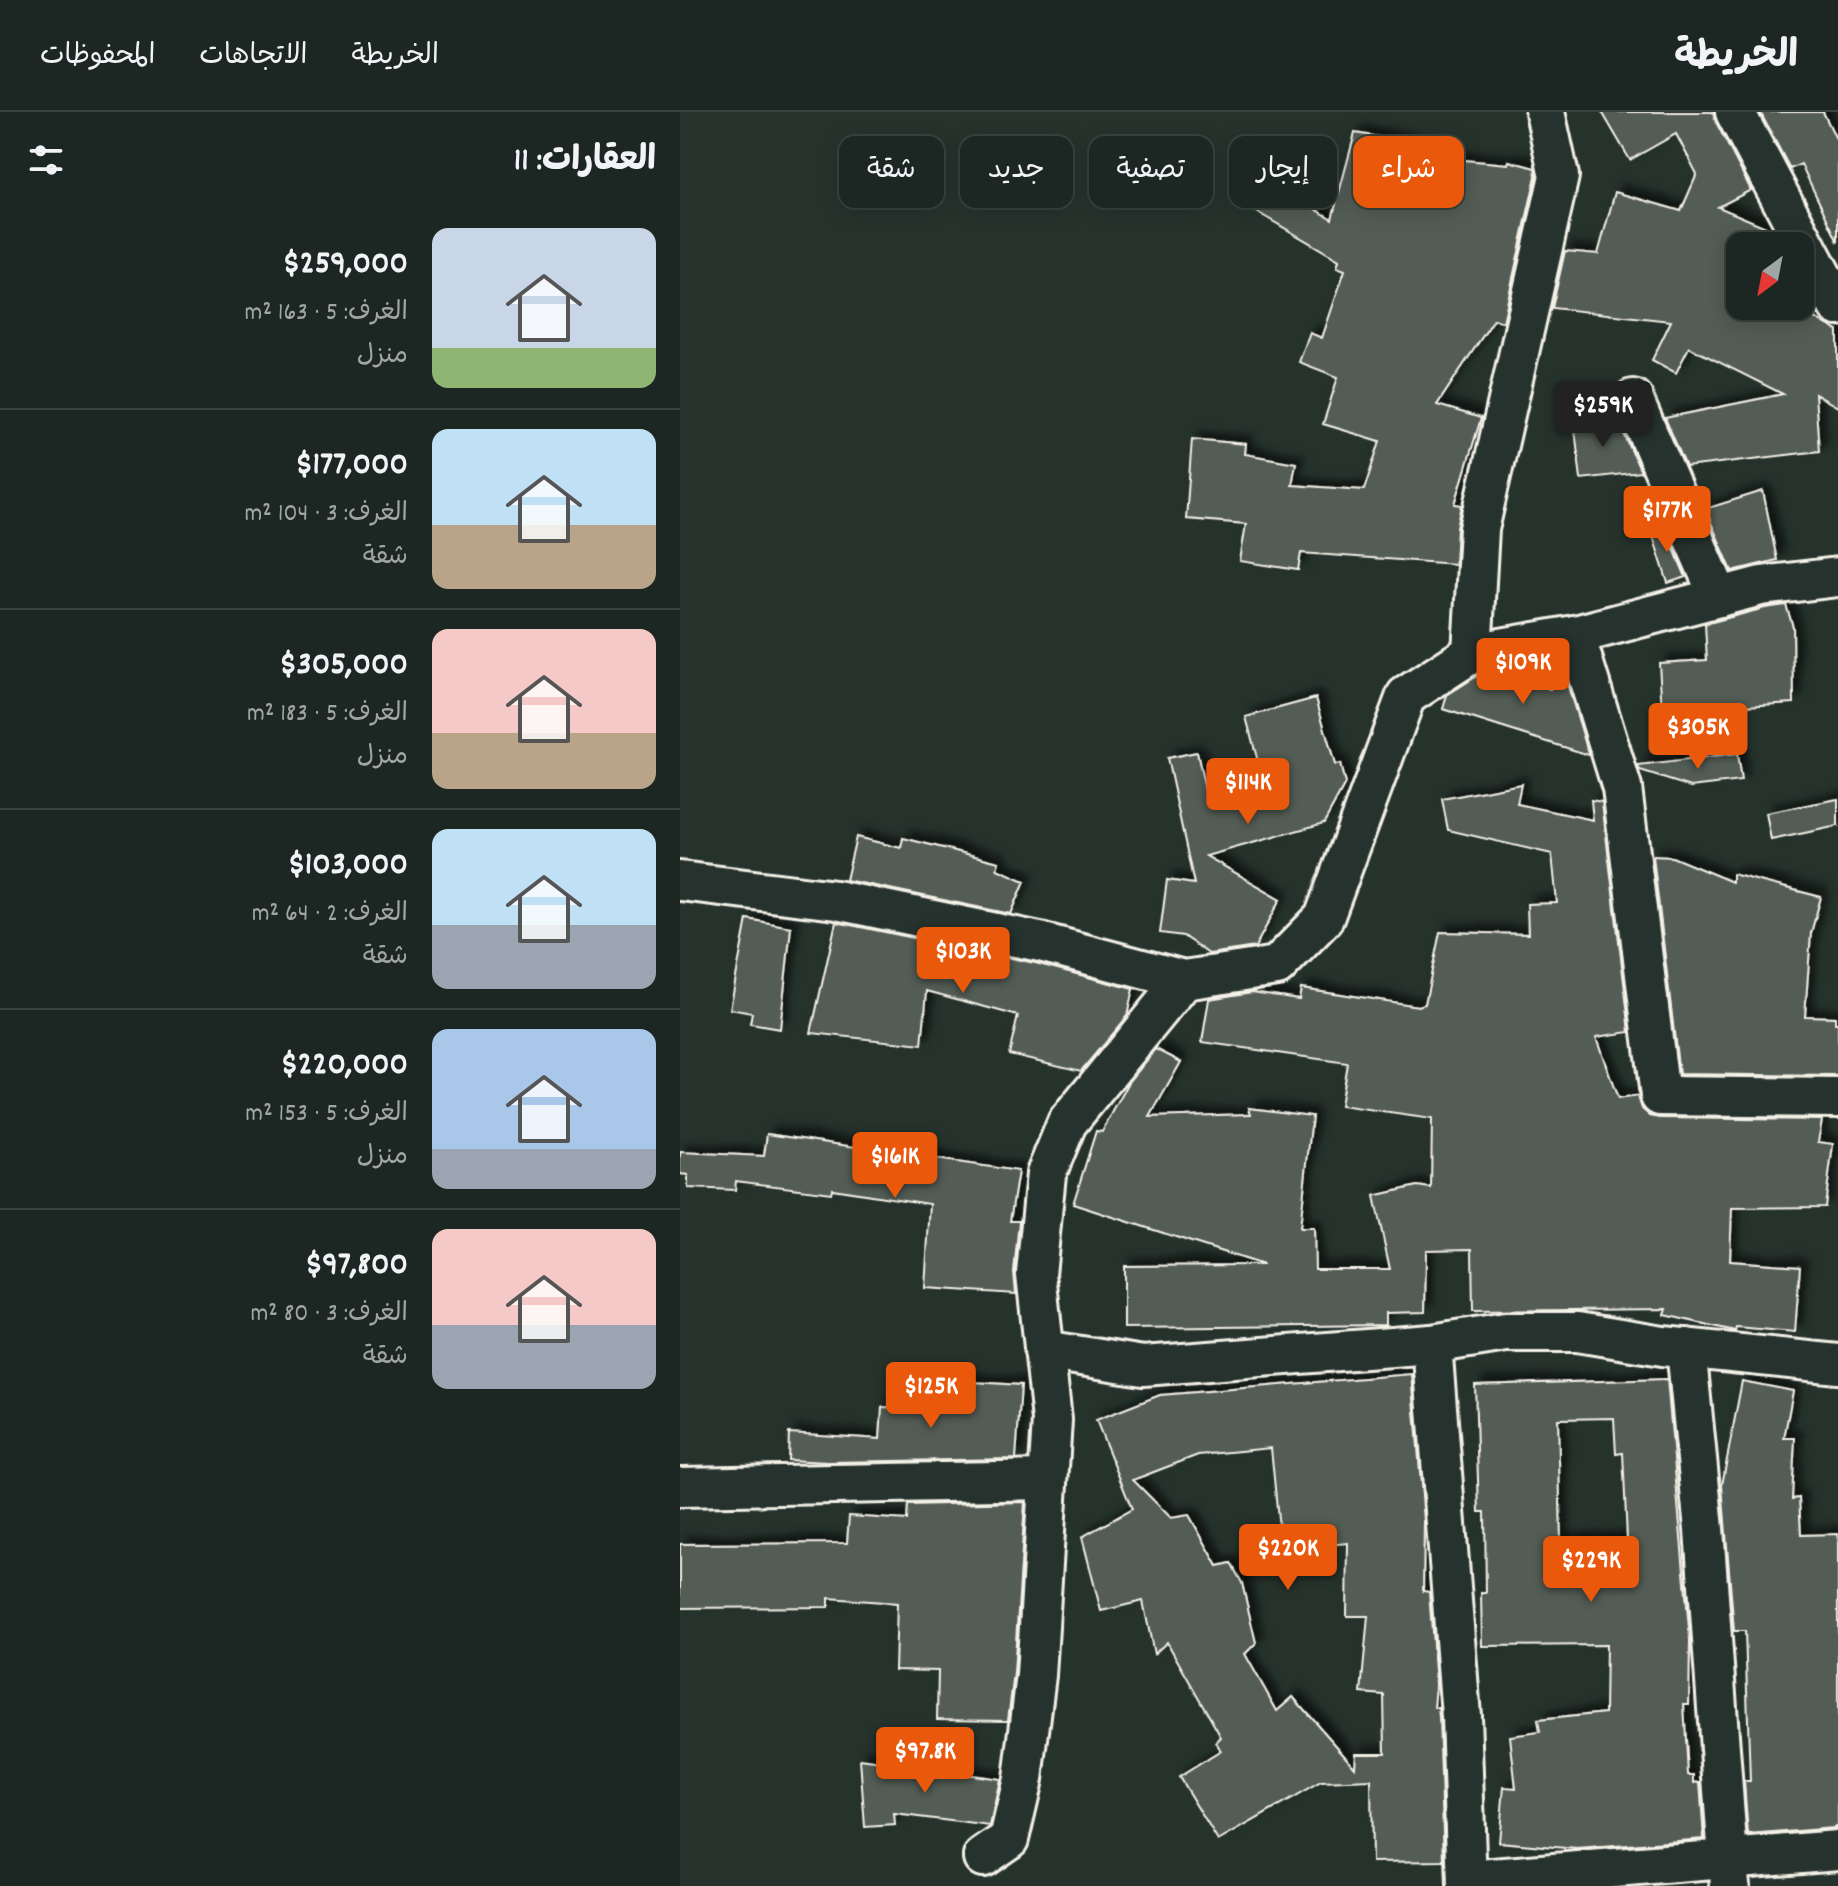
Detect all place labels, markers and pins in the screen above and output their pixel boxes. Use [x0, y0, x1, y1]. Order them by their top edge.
pin: $259K [1547, 381, 1659, 449]
pin: $177K [1611, 486, 1723, 554]
pin: $109K [1467, 638, 1579, 706]
pin: $305K [1642, 703, 1754, 771]
pin: $114K [1192, 758, 1304, 826]
pin: $103K [907, 927, 1019, 995]
pin: $161K [839, 1132, 951, 1200]
pin: $125K [875, 1362, 987, 1430]
pin: $220K [1232, 1524, 1344, 1592]
pin: $229K [1535, 1536, 1647, 1604]
pin: $97.8K [860, 1727, 990, 1795]

